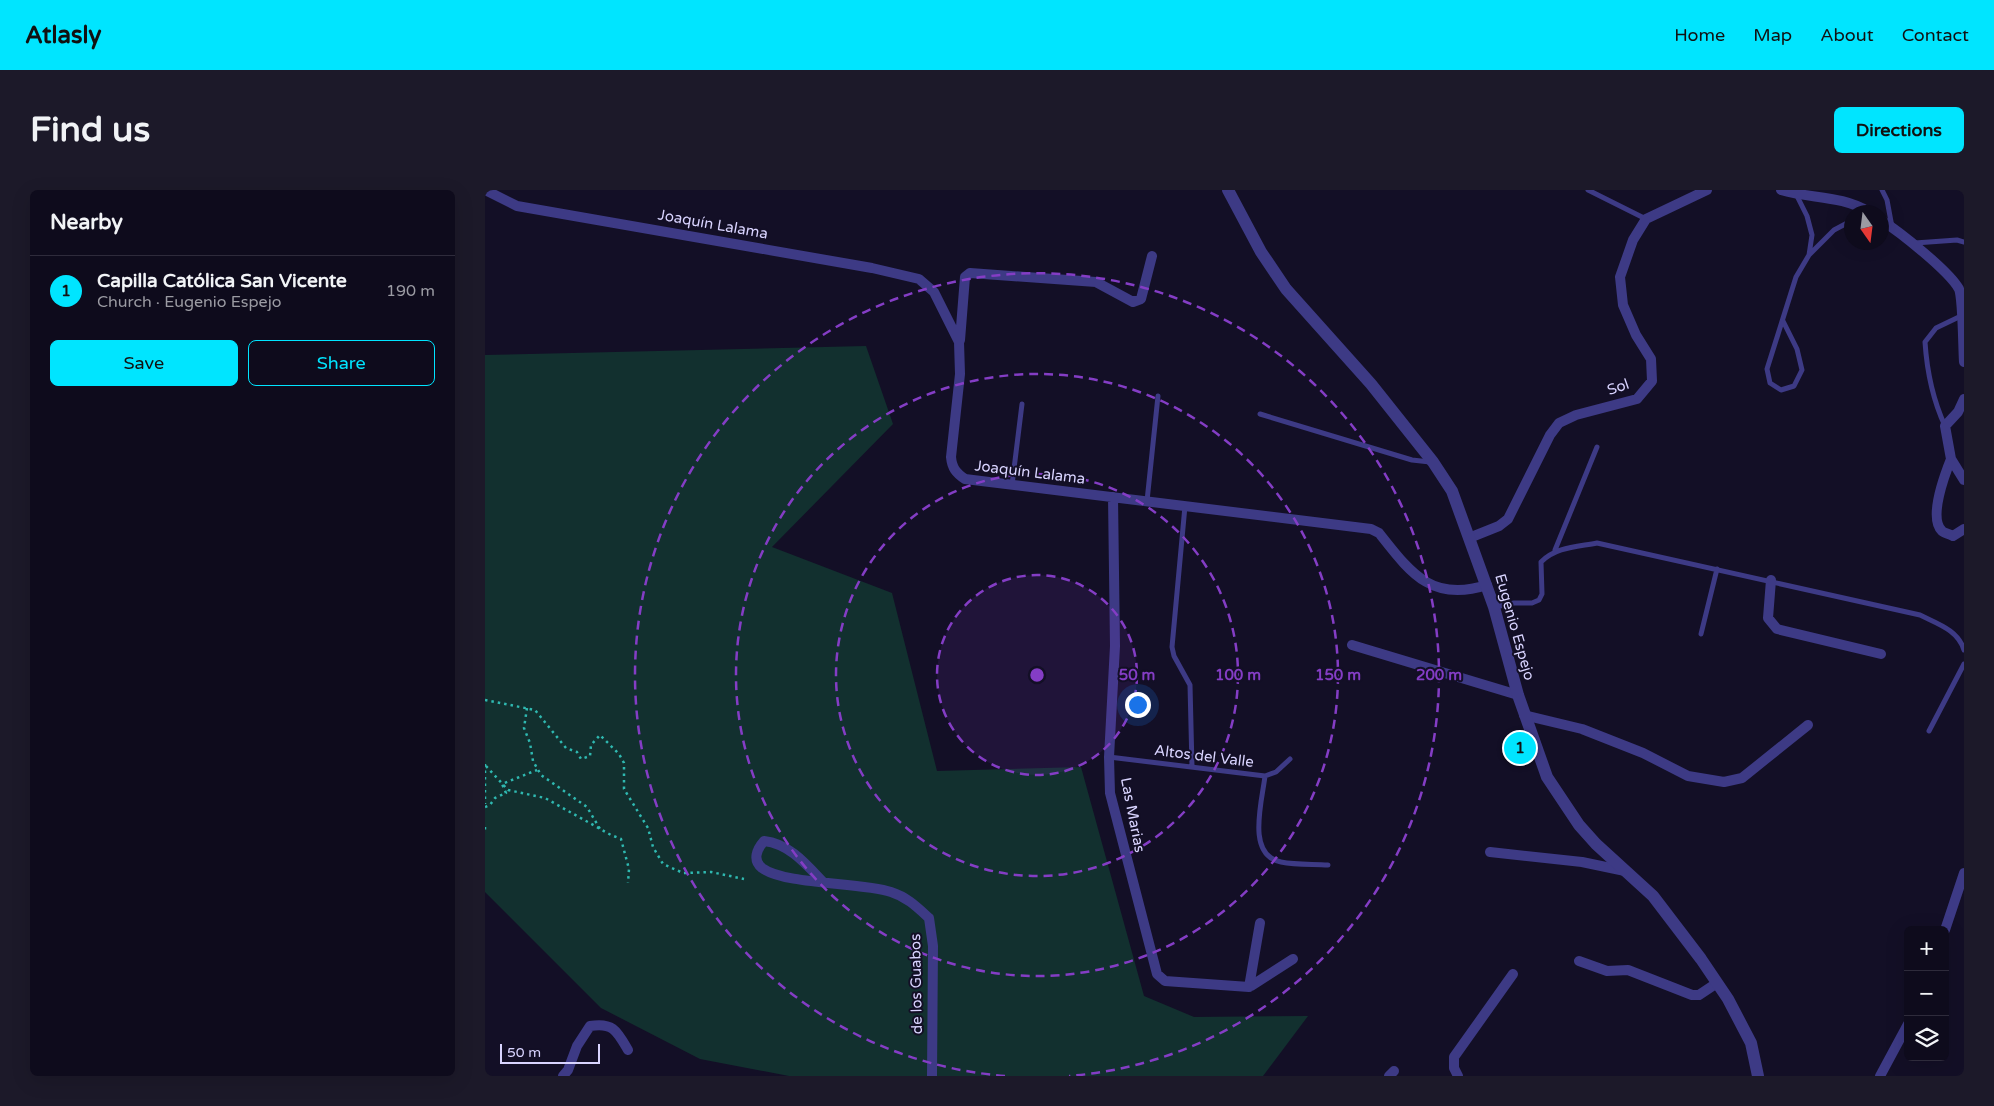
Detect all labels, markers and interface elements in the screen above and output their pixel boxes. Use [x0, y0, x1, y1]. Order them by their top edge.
text: Atlasly [25, 21, 101, 50]
text: Home [1674, 24, 1725, 46]
text: Map [1753, 24, 1792, 46]
text: About [1820, 24, 1874, 46]
text: Contact [1902, 24, 1969, 46]
button: Directions [1834, 107, 1964, 153]
text: Find us [30, 109, 150, 151]
street label: Joaquín Lalama [657, 205, 769, 243]
north arrow [1844, 205, 1889, 250]
text: Nearby [50, 210, 123, 235]
text: Capilla Católica San Vicente [97, 270, 347, 292]
text: 1 [61, 281, 71, 301]
text: 190 m [386, 281, 435, 301]
text: Church · Eugenio Espejo [97, 292, 281, 312]
button: Save [50, 340, 238, 386]
button: Share [248, 340, 435, 386]
street label: Sol [1605, 375, 1631, 399]
street label: Joaquín Lalama [974, 456, 1086, 488]
street label: Eugenio Espejo [1491, 572, 1539, 682]
centre of rings [1028, 666, 1046, 684]
text: 50 m [1119, 666, 1155, 684]
text: 100 m [1215, 666, 1261, 684]
text: 150 m [1315, 666, 1361, 684]
text: 200 m [1416, 666, 1462, 684]
your location [1125, 692, 1151, 718]
pin: 1 [1504, 729, 1536, 767]
street label: Altos del Valle [1153, 741, 1255, 771]
street label: Las Marias [1117, 776, 1149, 854]
map controls [1904, 926, 1949, 1061]
button: + [1904, 926, 1949, 971]
street label: de los Guabos [906, 934, 926, 1034]
button: − [1904, 971, 1949, 1016]
button: layers [1904, 1016, 1949, 1061]
scale bar [500, 1041, 600, 1064]
text: 50 m [507, 1044, 541, 1061]

